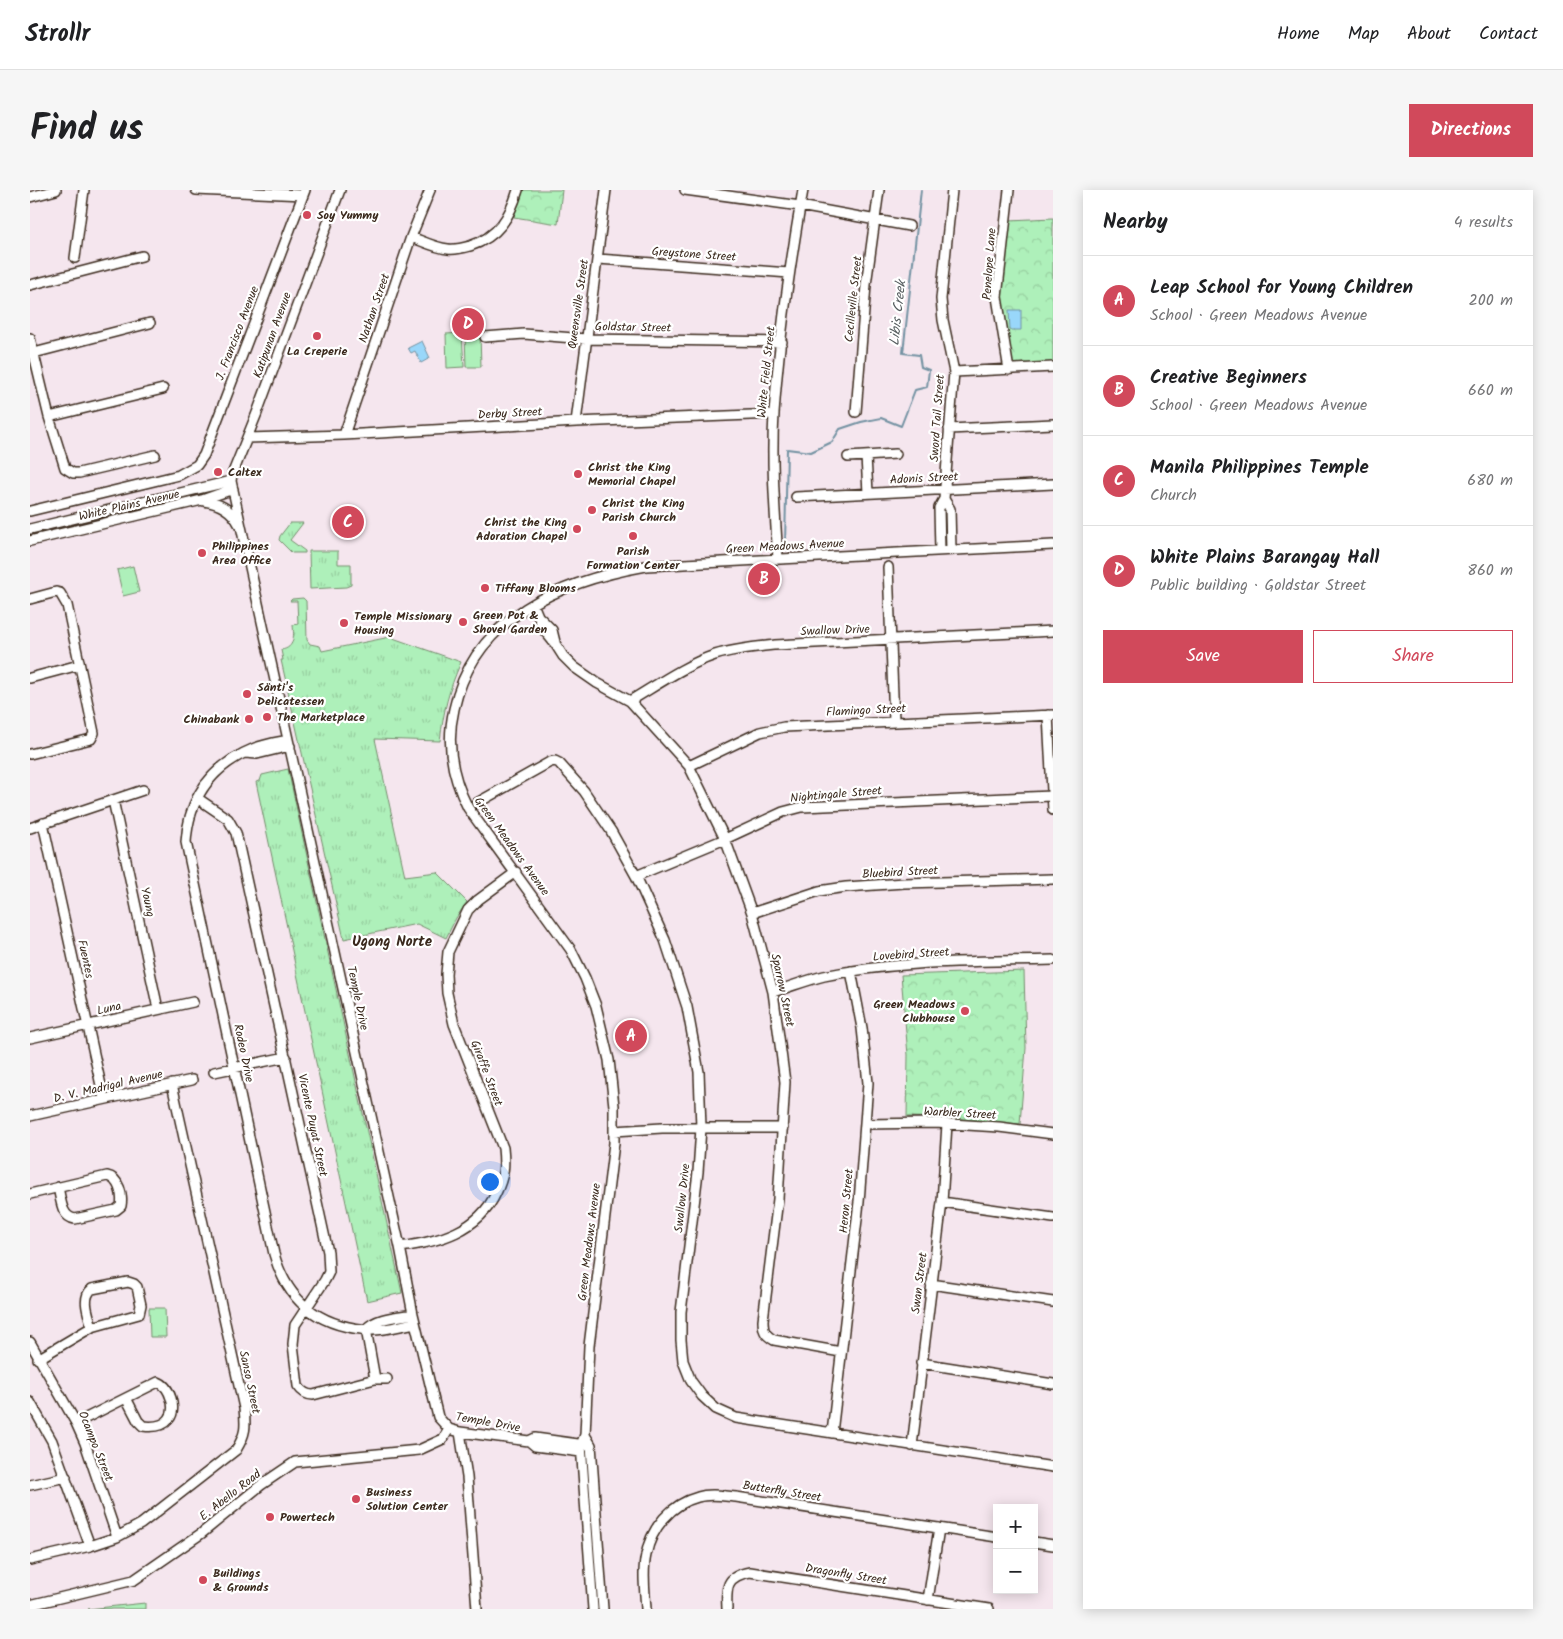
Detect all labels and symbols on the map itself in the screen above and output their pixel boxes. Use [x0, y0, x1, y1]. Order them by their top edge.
place label: Soy Yummy [317, 206, 379, 225]
marker: Soy Yummy [301, 209, 313, 221]
street label: Penelope Lane [978, 227, 1002, 301]
street label: Greystone Street [651, 242, 737, 267]
street label: Cecilleville Street [840, 255, 868, 343]
street label: Queensville Street [563, 258, 594, 350]
street label: Nathan Street [354, 271, 395, 345]
water label: Libis Creek [884, 277, 913, 347]
street label: J. Francisco Avenue [211, 283, 264, 383]
street label: Katipunan Avenue [248, 289, 297, 381]
pin: D [452, 305, 484, 343]
street label: Goldstar Street [595, 317, 672, 338]
street label: White Field Street [752, 325, 781, 419]
marker: La Creperie [311, 330, 323, 342]
place label: La Creperie [287, 342, 347, 361]
street label: Sword Tail Street [925, 373, 950, 462]
street label: Derby Street [477, 402, 543, 425]
place label: Christ the King Memorial Chapel [588, 458, 676, 491]
place label: Caltex [228, 463, 262, 482]
marker: Caltex [212, 466, 224, 478]
street label: Adonis Street [889, 467, 959, 490]
marker: Christ the King Memorial Chapel [572, 468, 584, 480]
street label: White Plains Avenue [77, 484, 182, 526]
place label: Christ the King Parish Church [602, 494, 685, 527]
pin: C [332, 503, 364, 541]
marker: Christ the King Parish Church [586, 504, 598, 516]
place label: Christ the King Adoration Chapel [476, 513, 568, 546]
marker: Christ the King Adoration Chapel [571, 523, 583, 535]
marker: Parish Formation Center [627, 530, 639, 542]
street label: Green Meadows Avenue [725, 534, 845, 559]
place label: Philippines Area Office [212, 537, 271, 570]
place label: Parish Formation Center [586, 542, 680, 575]
marker: Philippines Area Office [196, 547, 208, 559]
pin: B [748, 560, 780, 598]
place label: Tiffany Blooms [495, 579, 576, 598]
marker: Tiffany Blooms [479, 582, 491, 594]
place label: Green Pot & Shovel Garden [473, 606, 548, 639]
place label: Temple Missionary Housing [354, 607, 452, 640]
marker: Green Pot & Shovel Garden [457, 616, 469, 628]
marker: Temple Missionary Housing [338, 617, 350, 629]
street label: Swallow Drive [800, 620, 871, 641]
place label: Sänti's Delicatessen [257, 678, 324, 711]
marker: Sänti's Delicatessen [241, 688, 253, 700]
street label: Flamingo Street [826, 699, 907, 722]
place label: The Marketplace [277, 708, 365, 727]
place label: Chinabank [183, 710, 240, 729]
marker: The Marketplace [261, 711, 273, 723]
marker: Chinabank [243, 713, 255, 725]
street label: Nightingale Street [789, 781, 883, 808]
street label: Green Meadows Avenue [469, 793, 554, 900]
street label: Bluebird Street [862, 861, 939, 884]
street label: Young [135, 885, 160, 919]
district label: Ugong Norte [352, 930, 433, 954]
street label: Fuentes [72, 938, 99, 980]
street label: Lovebird Street [872, 942, 950, 967]
street label: Sparrow Street [765, 952, 800, 1029]
street label: Temple Drive [341, 964, 374, 1033]
place label: Green Meadows Clubhouse [873, 995, 955, 1028]
street label: Luna [95, 996, 123, 1020]
marker: Green Meadows Clubhouse [959, 1005, 971, 1017]
pin: A [615, 1017, 647, 1055]
street label: Rodeo Drive [228, 1022, 259, 1085]
street label: Giraffe Street [465, 1037, 508, 1109]
street label: D. V. Madrigal Avenue [52, 1065, 165, 1108]
street label: Vicente Puyat Street [292, 1072, 333, 1179]
street label: Warbler Street [923, 1102, 997, 1125]
street label: Swallow Drive [669, 1162, 696, 1234]
street label: Heron Street [834, 1168, 859, 1234]
your location [477, 1169, 503, 1195]
street label: Green Meadows Avenue [573, 1181, 606, 1302]
street label: Swan Street [906, 1251, 933, 1315]
street label: Sanso Street [234, 1349, 266, 1416]
street label: Temple Drive [454, 1407, 522, 1438]
street label: Ocampo Street [73, 1408, 118, 1485]
street label: E. Abello Road [195, 1465, 266, 1526]
street label: Butterfly Street [741, 1476, 823, 1507]
place label: Business Solution Center [366, 1483, 449, 1516]
marker: Business Solution Center [350, 1493, 362, 1505]
place label: Powertech [280, 1508, 335, 1527]
marker: Powertech [264, 1511, 276, 1523]
street label: Dragonfly Street [804, 1559, 888, 1590]
place label: Buildings & Grounds [213, 1564, 269, 1597]
marker: Buildings & Grounds [197, 1574, 209, 1586]

